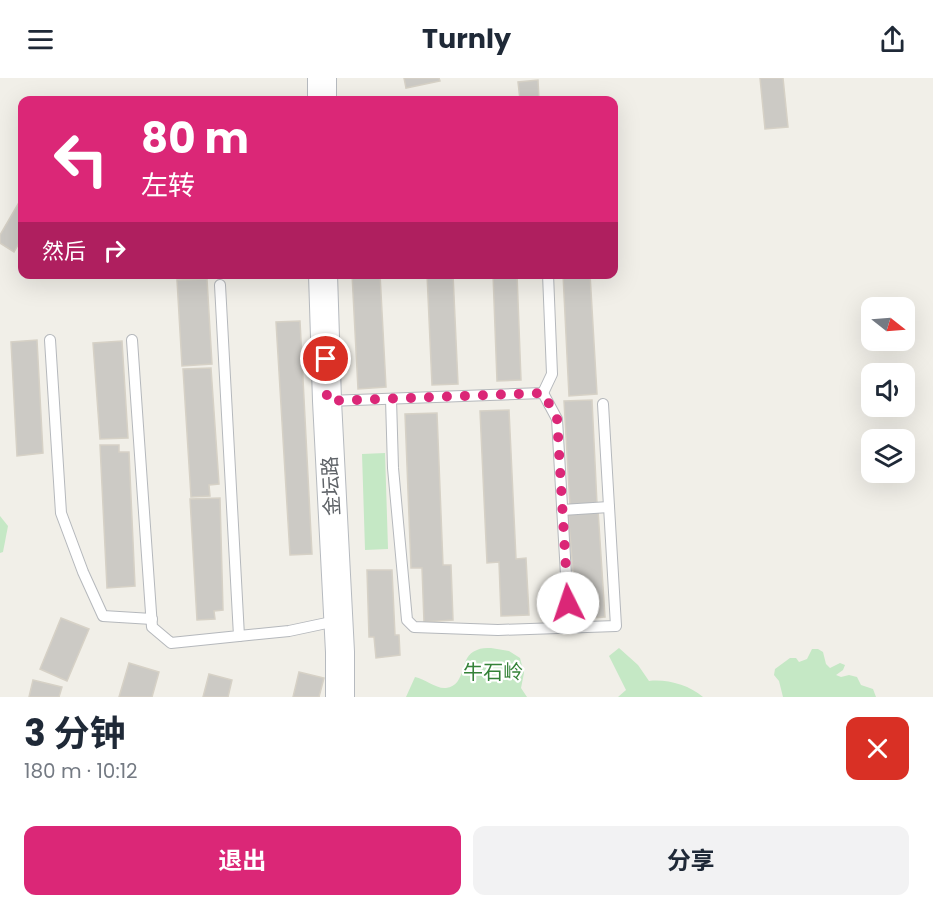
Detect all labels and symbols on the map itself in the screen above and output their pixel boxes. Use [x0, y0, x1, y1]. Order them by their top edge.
north arrow [861, 297, 915, 351]
pin [300, 333, 351, 384]
street label: 金坛路 [315, 455, 347, 517]
position arrow [536, 571, 600, 635]
park label: 牛石岭 [463, 658, 523, 686]

